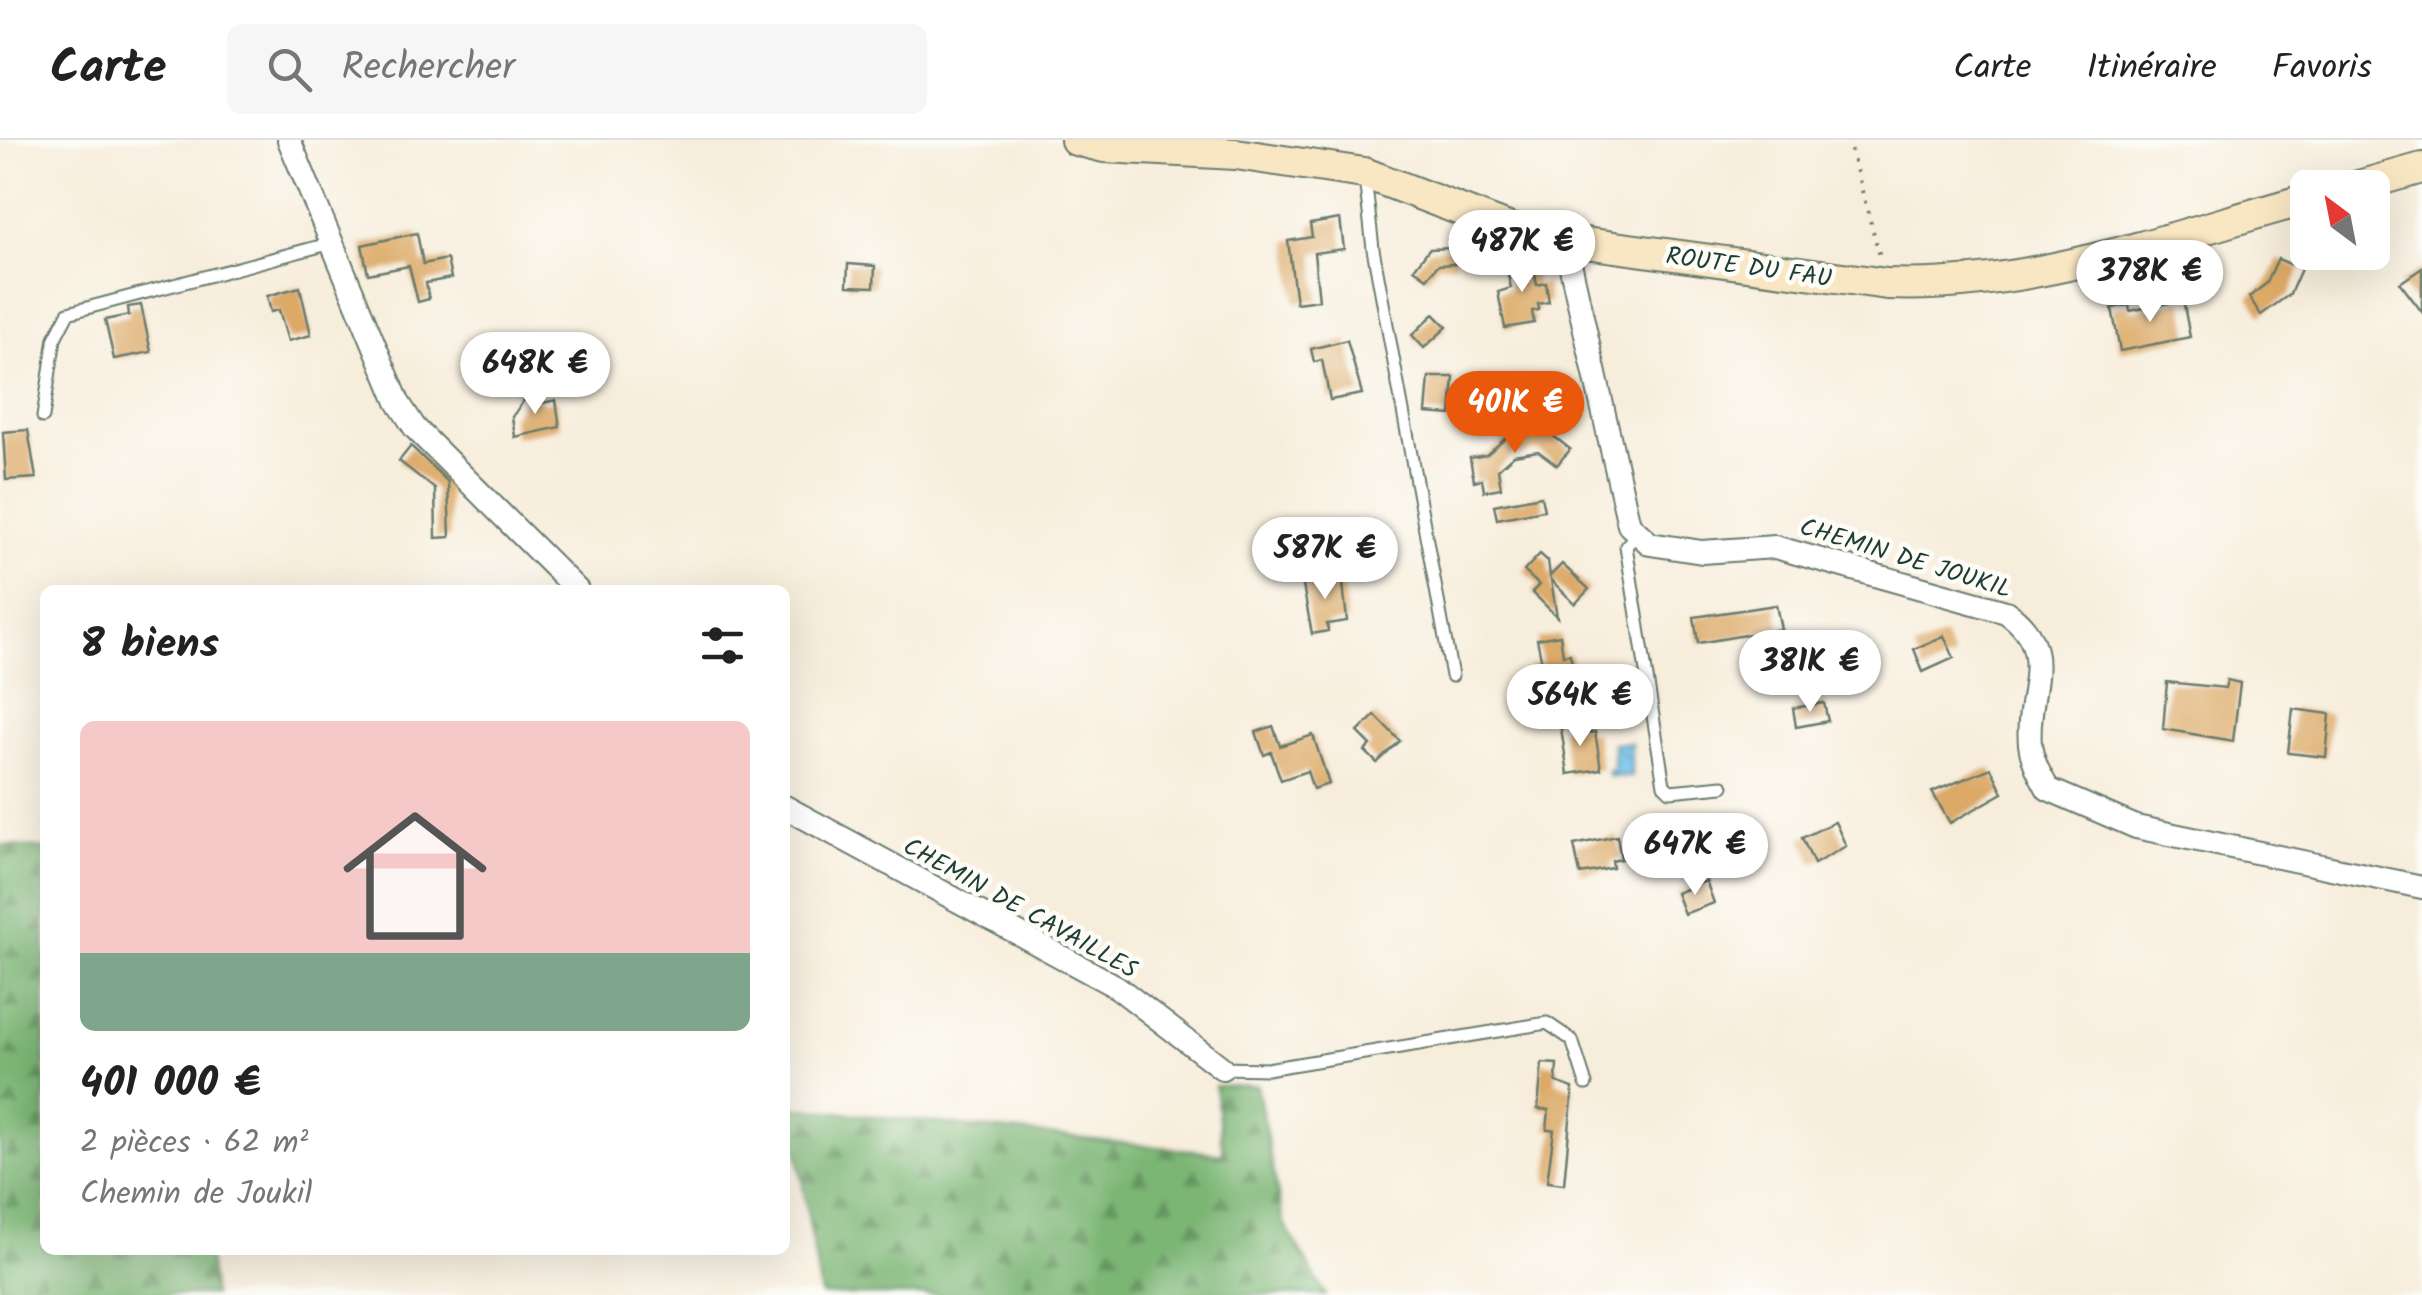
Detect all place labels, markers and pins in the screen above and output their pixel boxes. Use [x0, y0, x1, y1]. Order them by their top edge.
pin: 487K € [1441, 210, 1603, 295]
pin: 378K € [2069, 240, 2231, 325]
pin: 648K € [454, 332, 616, 417]
pin: 401K € [1434, 371, 1596, 456]
pin: 587K € [1244, 517, 1406, 602]
pin: 381K € [1729, 630, 1891, 715]
pin: 564K € [1499, 664, 1661, 749]
pin: 647K € [1614, 813, 1776, 898]

